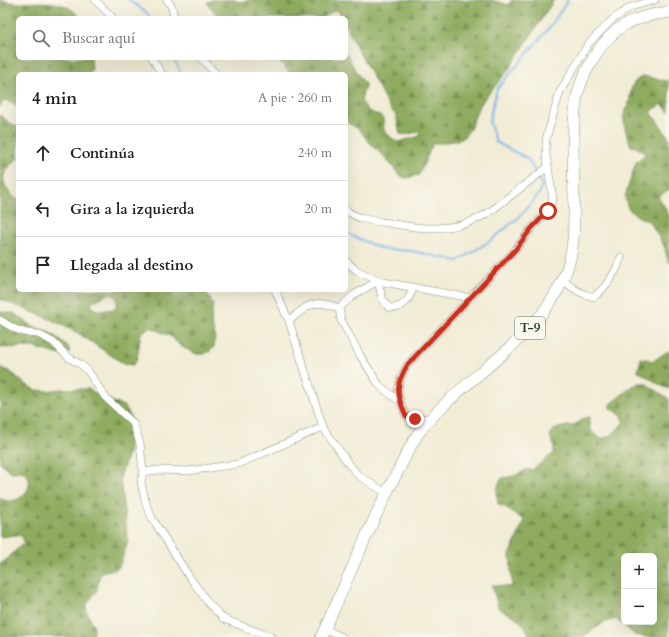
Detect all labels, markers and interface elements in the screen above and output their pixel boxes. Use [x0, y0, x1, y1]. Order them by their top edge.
search box [16, 16, 348, 60]
icon: search [30, 27, 52, 49]
text: Buscar aquí [62, 28, 135, 48]
text: 4 min [32, 87, 77, 110]
text: A pie · 260 m [258, 89, 332, 107]
icon: ahead [32, 142, 54, 164]
text: Continúa [70, 143, 135, 163]
text: 240 m [298, 144, 332, 162]
icon: left [32, 198, 54, 220]
text: Gira a la izquierda [70, 199, 194, 219]
text: 20 m [304, 200, 332, 218]
route start [539, 202, 557, 220]
icon: arrive [32, 254, 54, 276]
text: Llegada al destino [70, 255, 193, 275]
road number: T-9 [515, 317, 545, 339]
route end [406, 410, 424, 428]
map controls [621, 553, 657, 625]
button: + [621, 553, 657, 589]
button: − [621, 589, 657, 625]

